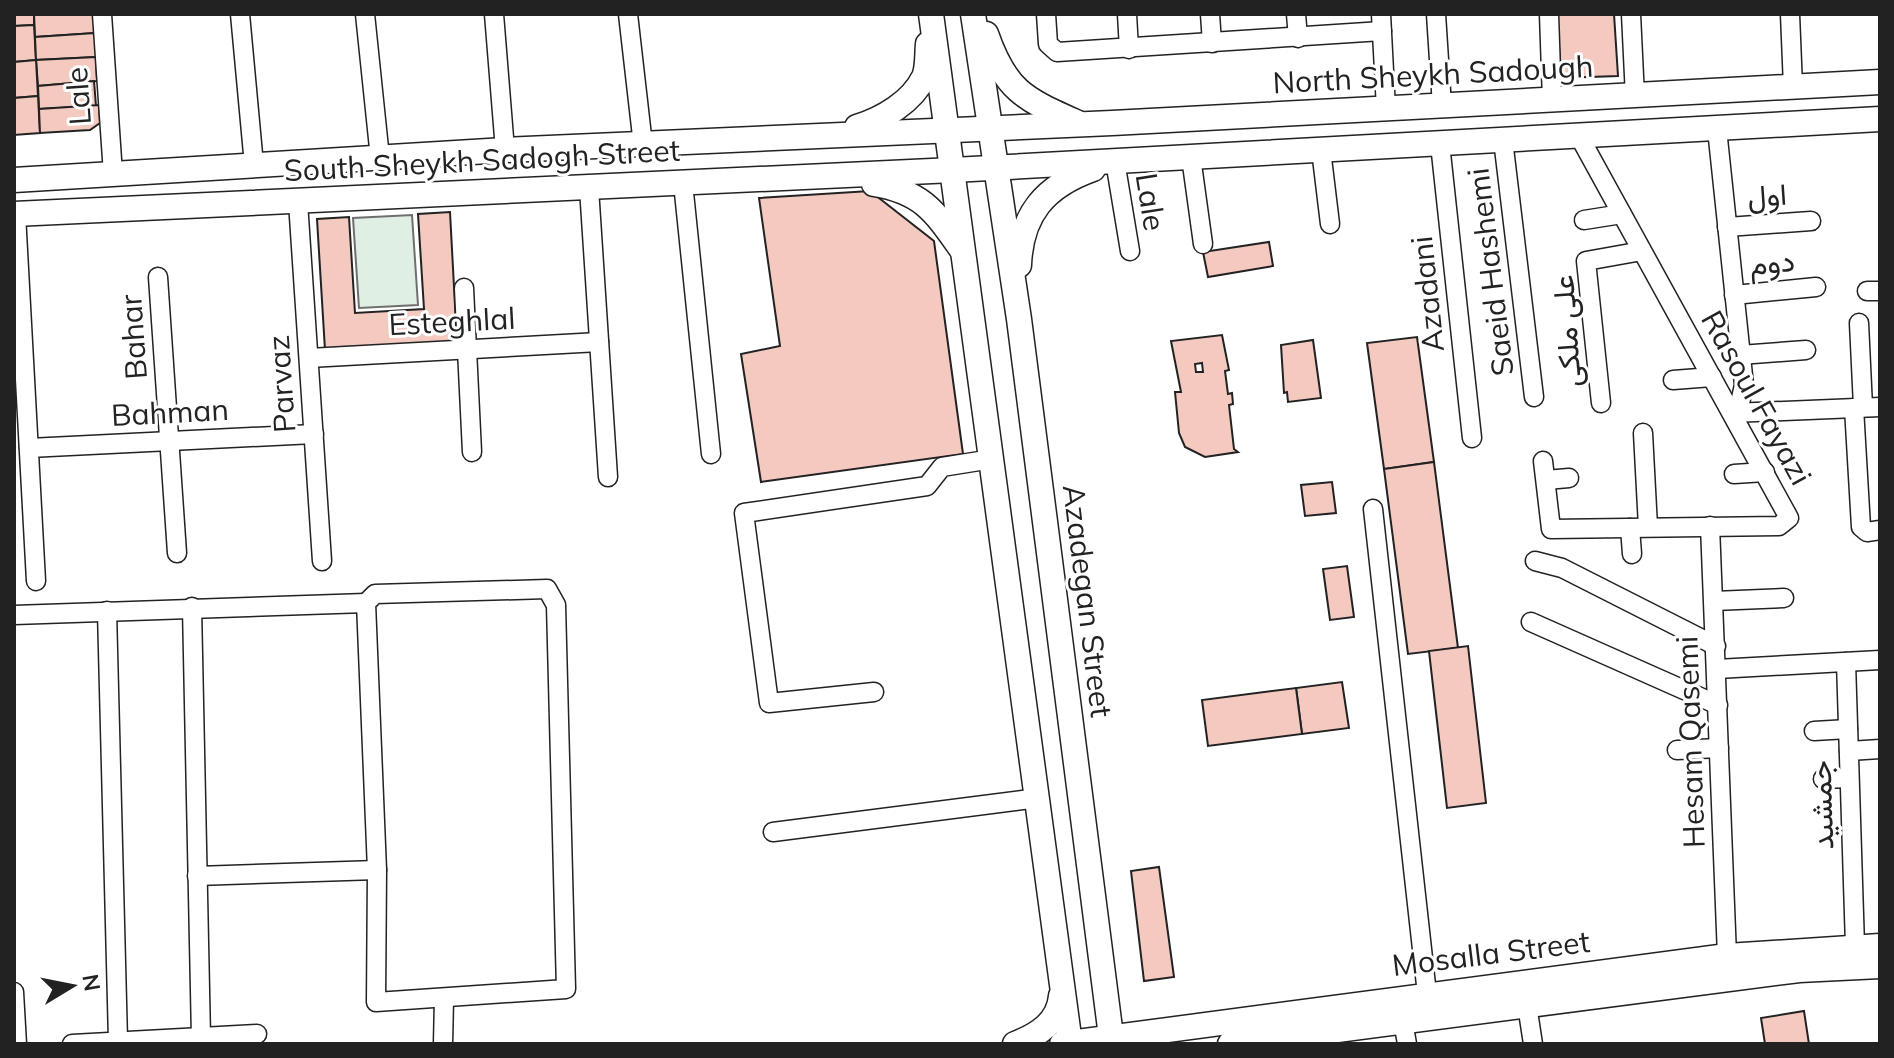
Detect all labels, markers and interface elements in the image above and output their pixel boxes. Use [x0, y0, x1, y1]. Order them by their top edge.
street label: North Sheykh Sadough [1272, 47, 1594, 101]
street label: Lale [57, 66, 99, 126]
street label: South Sheykh Sadogh Street [283, 131, 681, 189]
street label: Saeid Hashemi [1458, 166, 1522, 378]
street label: Lale [1128, 170, 1174, 233]
street label: اول [1746, 175, 1788, 215]
street label: Azadani [1402, 234, 1452, 354]
street label: دوم [1748, 241, 1796, 284]
street label: علی ملکی [1543, 273, 1589, 389]
street label: Bahar [111, 293, 155, 381]
street label: Esteghlal [388, 299, 516, 343]
street label: Rasoul Fayazi [1693, 304, 1820, 491]
street label: Parvaz [259, 334, 303, 434]
street label: Bahman [110, 390, 230, 434]
street label: Azadegan Street [1055, 482, 1121, 719]
street label: Hesam Qasemi [1667, 635, 1713, 849]
street label: جمشید [1800, 760, 1842, 850]
street label: Mosalla Street [1390, 922, 1592, 984]
north arrow [32, 946, 112, 1026]
text: N [76, 972, 107, 993]

